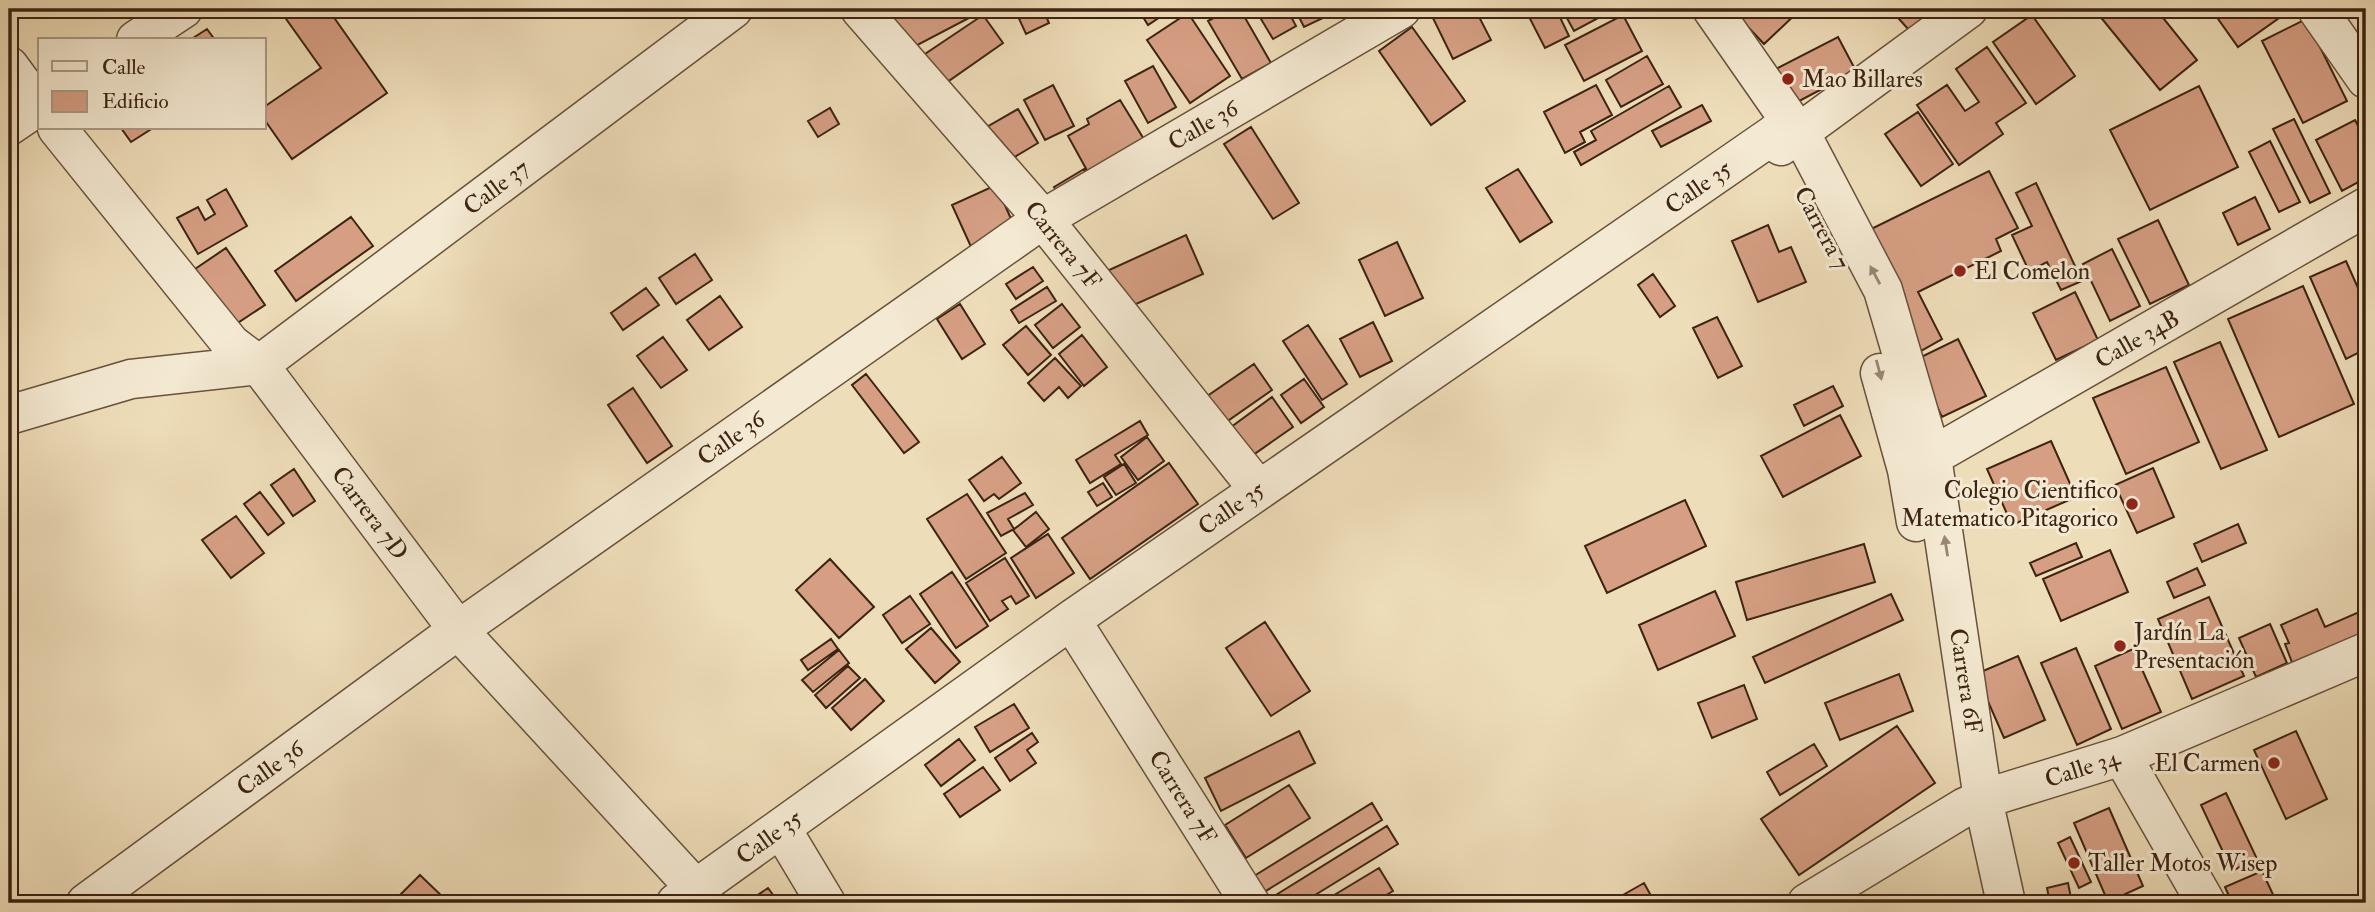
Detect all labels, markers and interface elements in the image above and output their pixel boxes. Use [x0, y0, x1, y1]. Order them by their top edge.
legend [38, 38, 266, 130]
text: Calle [102, 54, 146, 81]
place label: Mao Billares [1802, 64, 1923, 95]
marker: Mao Billares [1780, 71, 1796, 87]
text: Edificio [102, 88, 169, 115]
street label: Calle 36 [1163, 92, 1246, 158]
street label: Calle 37 [457, 152, 536, 222]
street label: Calle 35 [1659, 153, 1738, 221]
street label: Carrera 7 [1787, 181, 1856, 275]
street label: Carrera 7F [1017, 195, 1108, 296]
place label: El Comelon [1974, 256, 2090, 287]
marker: El Comelon [1952, 263, 1968, 279]
one-way arrow [1870, 265, 1881, 285]
street label: Calle 34B [2089, 303, 2185, 376]
one-way arrow [1875, 359, 1885, 380]
street label: Calle 36 [691, 403, 773, 473]
street label: Carrera 7D [324, 460, 415, 566]
street label: Calle 35 [1192, 474, 1271, 542]
place label: Colegio Cientifico Matematico Pitagorico [1901, 475, 2118, 534]
marker: Colegio Cientifico Matematico Pitagorico [2124, 496, 2140, 512]
one-way arrow [1940, 535, 1951, 557]
place label: Jardín La Presentación [2133, 617, 2255, 676]
street label: Carrera 6F [1942, 626, 1989, 736]
marker: Jardín La Presentación [2112, 638, 2128, 654]
street label: Calle 36 [230, 732, 312, 803]
street label: Calle 34 [2041, 742, 2124, 795]
street label: Carrera 7F [1142, 744, 1224, 850]
place label: El Carmen [2154, 748, 2260, 779]
marker: El Carmen [2266, 755, 2282, 771]
street label: Calle 35 [730, 803, 809, 872]
place label: Taller Motos Wisep [2088, 848, 2277, 879]
marker: Taller Motos Wisep [2066, 855, 2082, 871]

